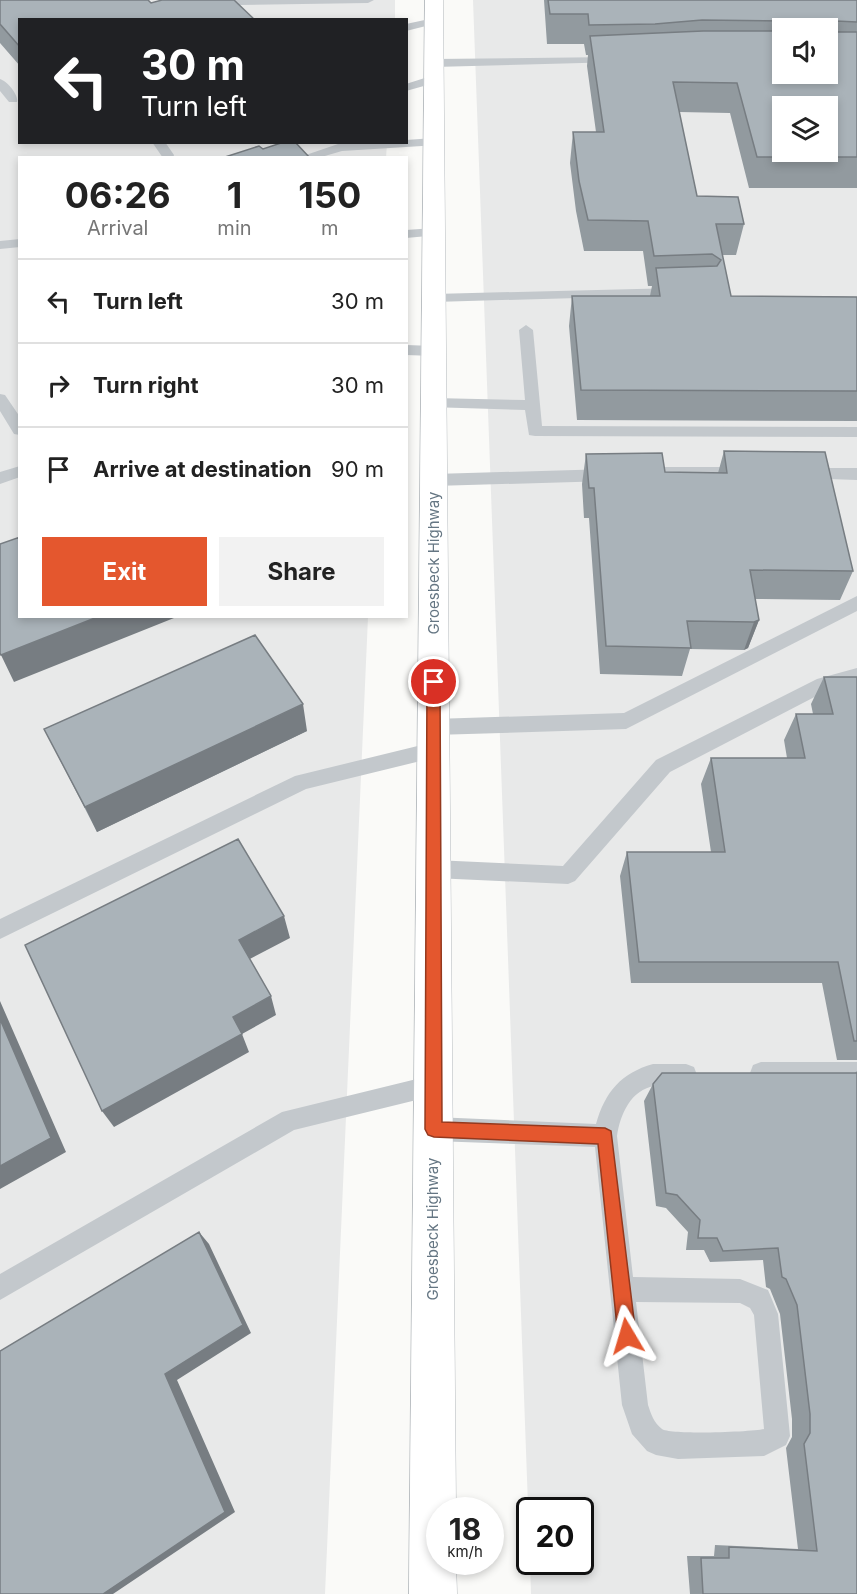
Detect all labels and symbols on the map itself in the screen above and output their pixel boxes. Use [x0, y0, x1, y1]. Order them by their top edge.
street label: Groesbeck Highway [424, 491, 443, 634]
pin [408, 656, 459, 707]
street label: Groesbeck Highway [423, 1157, 442, 1300]
position arrow [595, 1304, 659, 1368]
speed limit sign: 20 [516, 1497, 594, 1575]

